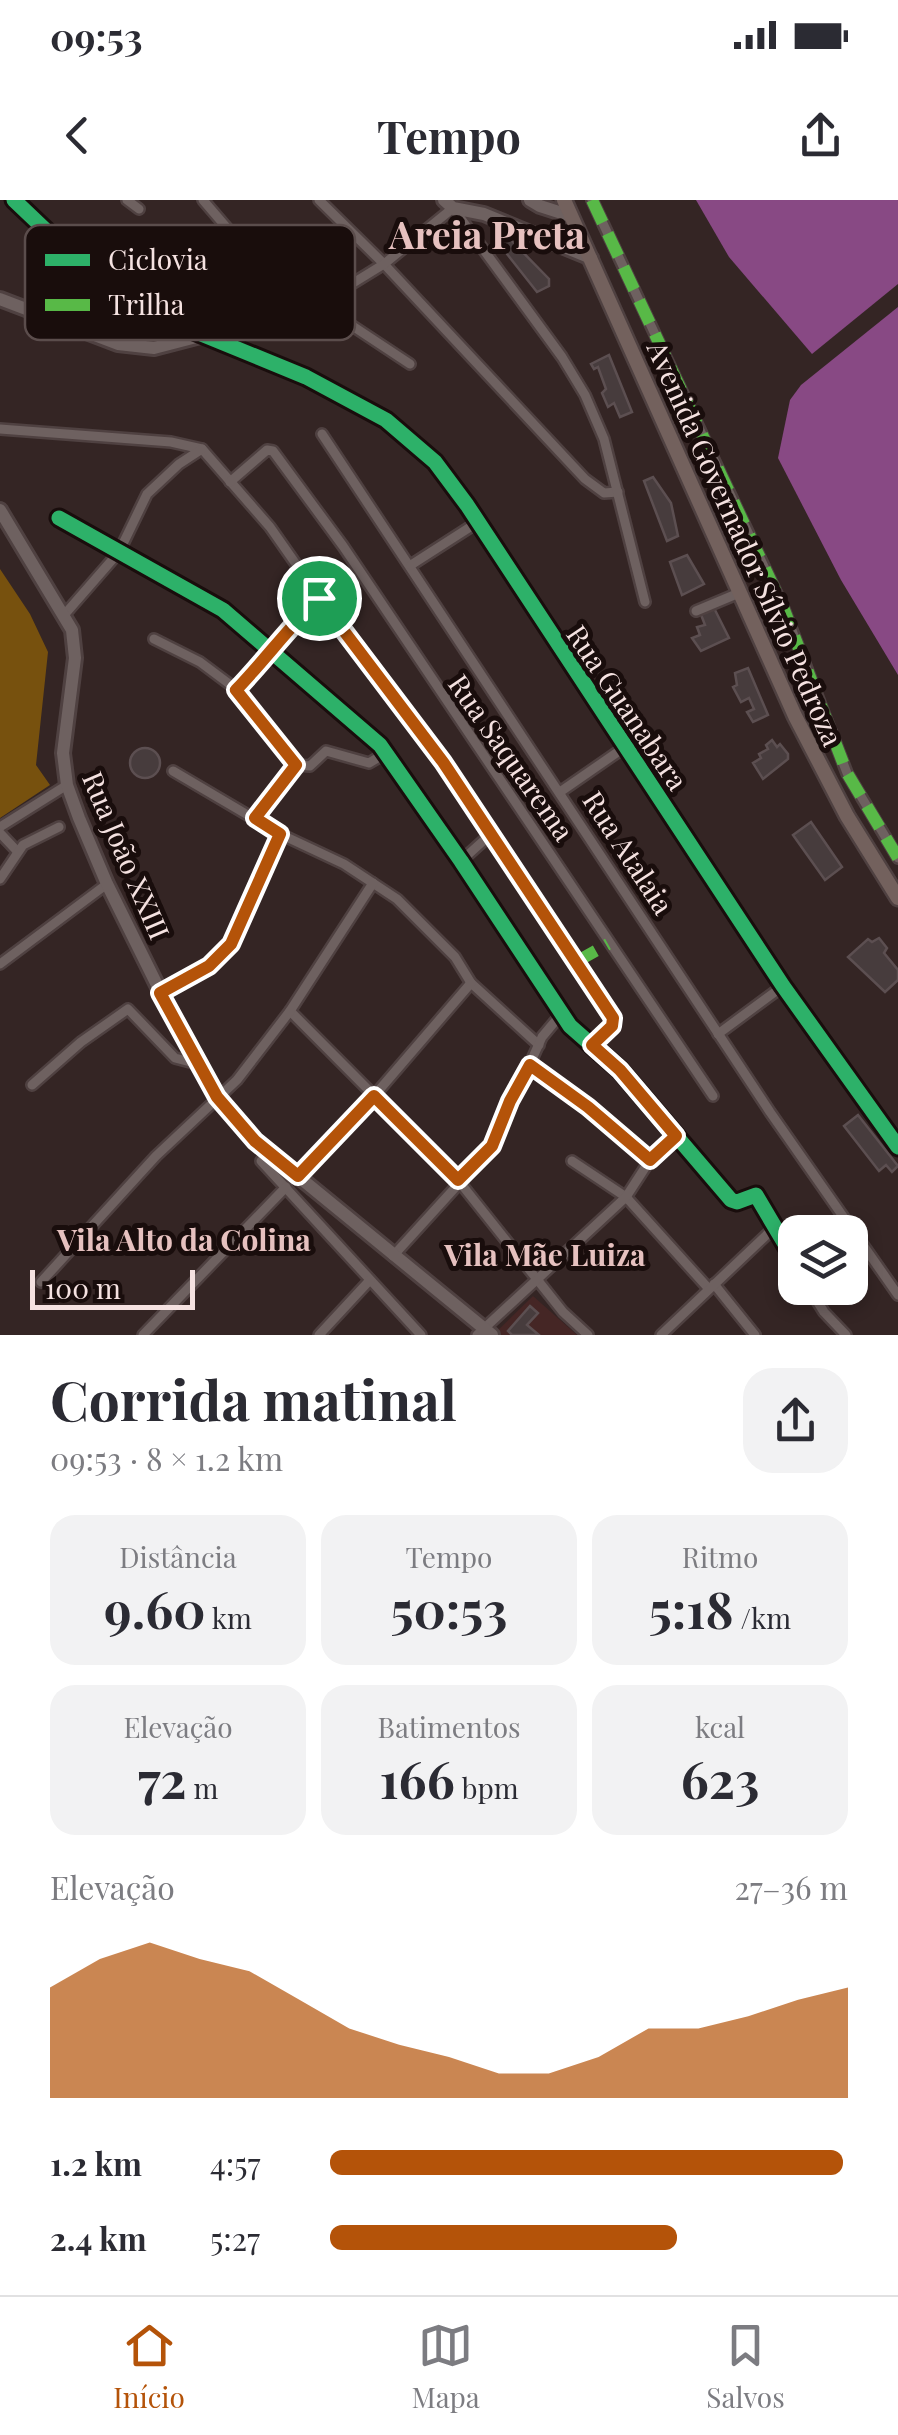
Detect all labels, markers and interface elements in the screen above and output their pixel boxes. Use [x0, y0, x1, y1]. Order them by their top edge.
text: 09:53 [50, 10, 143, 61]
text: Tempo [377, 105, 521, 165]
icon: back [50, 108, 105, 163]
icon: share [793, 108, 848, 163]
district label: Areia Preta [388, 208, 585, 259]
legend [25, 225, 355, 340]
text: Ciclovia [108, 240, 208, 277]
text: Trilha [108, 285, 185, 322]
street label: Avenida Governador Sílvio Pedroza [639, 334, 852, 751]
pin [277, 556, 362, 641]
icon: arrive [292, 571, 347, 626]
street label: Rua Guanabara [559, 617, 697, 797]
street label: Rua Saquarema [441, 667, 583, 847]
street label: Rua João XXIII [75, 765, 179, 945]
street label: Rua Atalaia [575, 783, 683, 921]
map controls [778, 1215, 868, 1305]
button: layers [778, 1215, 868, 1305]
district label: Vila Alto da Colina [56, 1219, 311, 1259]
district label: Vila Mãe Luiza [443, 1234, 646, 1274]
scale bar [30, 1265, 195, 1310]
text: 100 m [45, 1269, 121, 1306]
text: Corrida matinal [50, 1361, 457, 1435]
button: share [743, 1368, 848, 1473]
text: 09:53 · 8 × 1.2 km [50, 1436, 283, 1479]
text: Distância [119, 1538, 237, 1575]
text: Tempo [406, 1538, 492, 1575]
text: Ritmo [682, 1538, 758, 1575]
text: 9.60 [104, 1575, 206, 1642]
text: 50:53 [390, 1575, 508, 1642]
text: 5:18 [649, 1575, 734, 1642]
text: km [206, 1599, 252, 1636]
text: /km [734, 1599, 791, 1636]
text: Elevação [123, 1708, 233, 1745]
text: Batimentos [377, 1708, 521, 1745]
text: kcal [695, 1708, 745, 1745]
text: 72 [138, 1745, 187, 1812]
text: 166 [379, 1745, 455, 1812]
text: 623 [681, 1745, 759, 1812]
text: m [187, 1769, 218, 1806]
text: bpm [455, 1769, 519, 1806]
text: Elevação [50, 1865, 175, 1908]
text: 27–36 m [734, 1865, 848, 1908]
text: 1.2 km [50, 2141, 142, 2184]
text: 4:57 [210, 2141, 261, 2184]
text: 2.4 km [50, 2216, 147, 2259]
text: 5:27 [210, 2216, 260, 2259]
tab: Início [113, 2318, 185, 2415]
tab: Mapa [411, 2318, 480, 2415]
tab: Salvos [706, 2318, 785, 2415]

